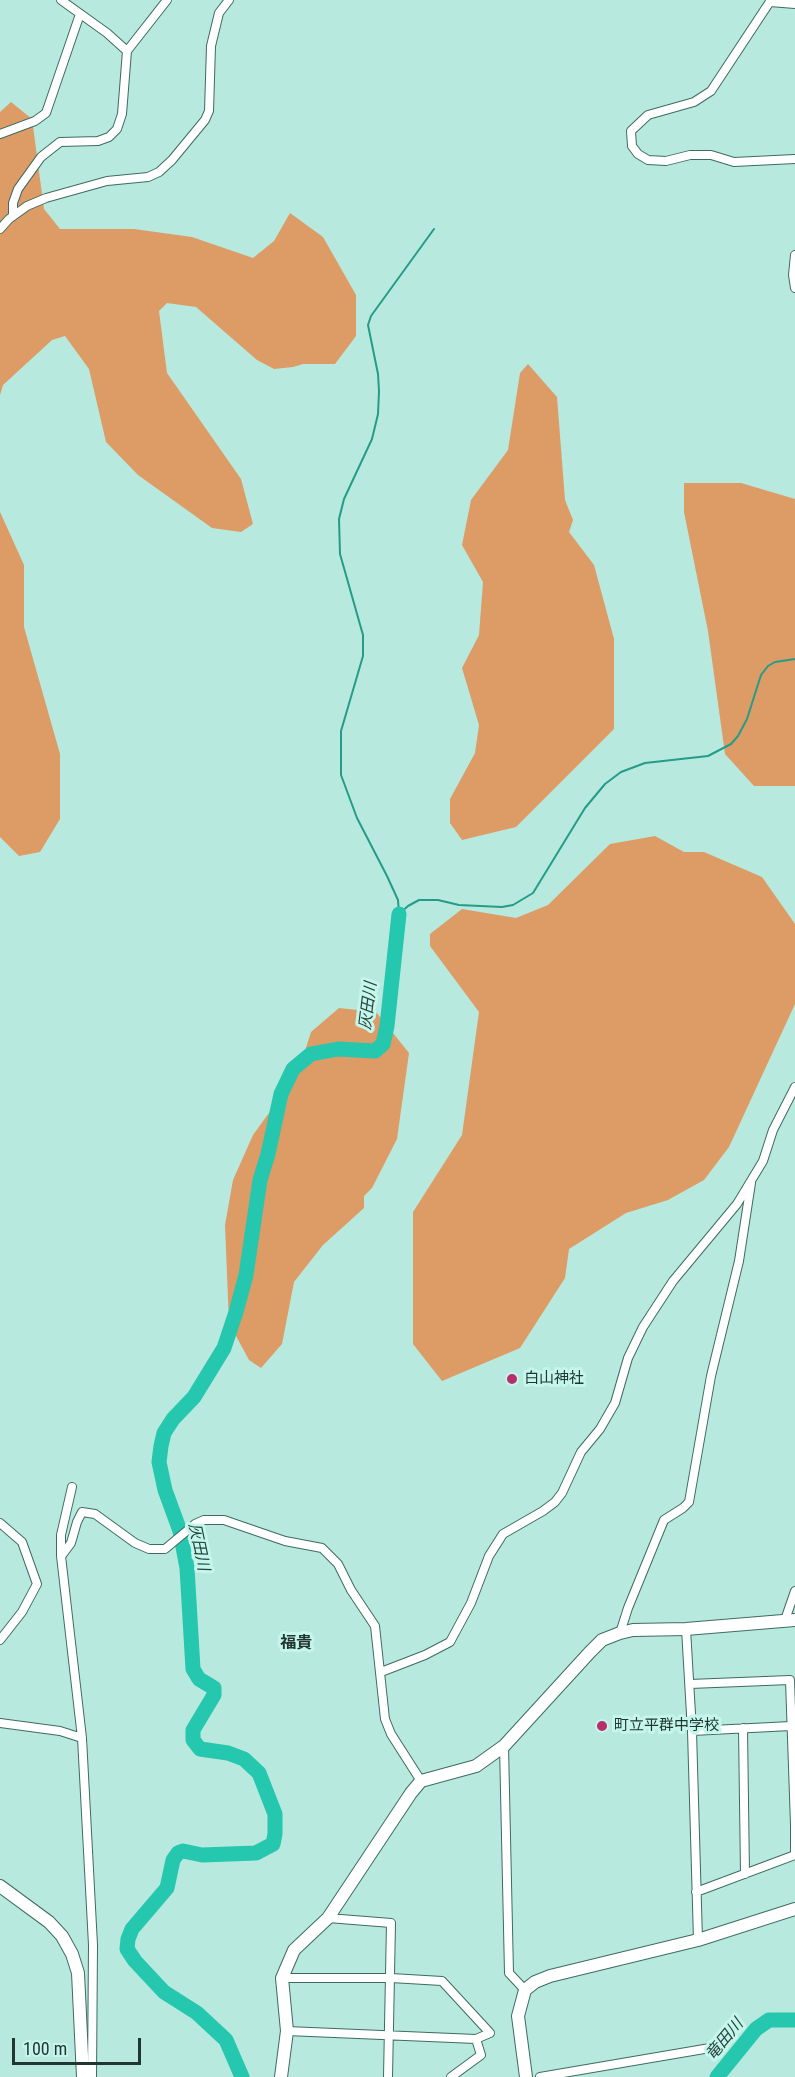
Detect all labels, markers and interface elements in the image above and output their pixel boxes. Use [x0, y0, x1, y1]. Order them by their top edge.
water label: 灰田川 [357, 981, 381, 1031]
place label: 白山神社 [524, 1370, 584, 1388]
marker: 白山神社 [505, 1372, 519, 1386]
water label: 灰田川 [184, 1522, 212, 1572]
district label: 福貴 [280, 1634, 312, 1654]
place label: 町立平群中学校 [614, 1717, 719, 1735]
marker: 町立平群中学校 [595, 1719, 609, 1733]
water label: 竜田川 [702, 2015, 748, 2065]
scale bar [15, 2026, 144, 2064]
text: 100 m [23, 2038, 67, 2059]

